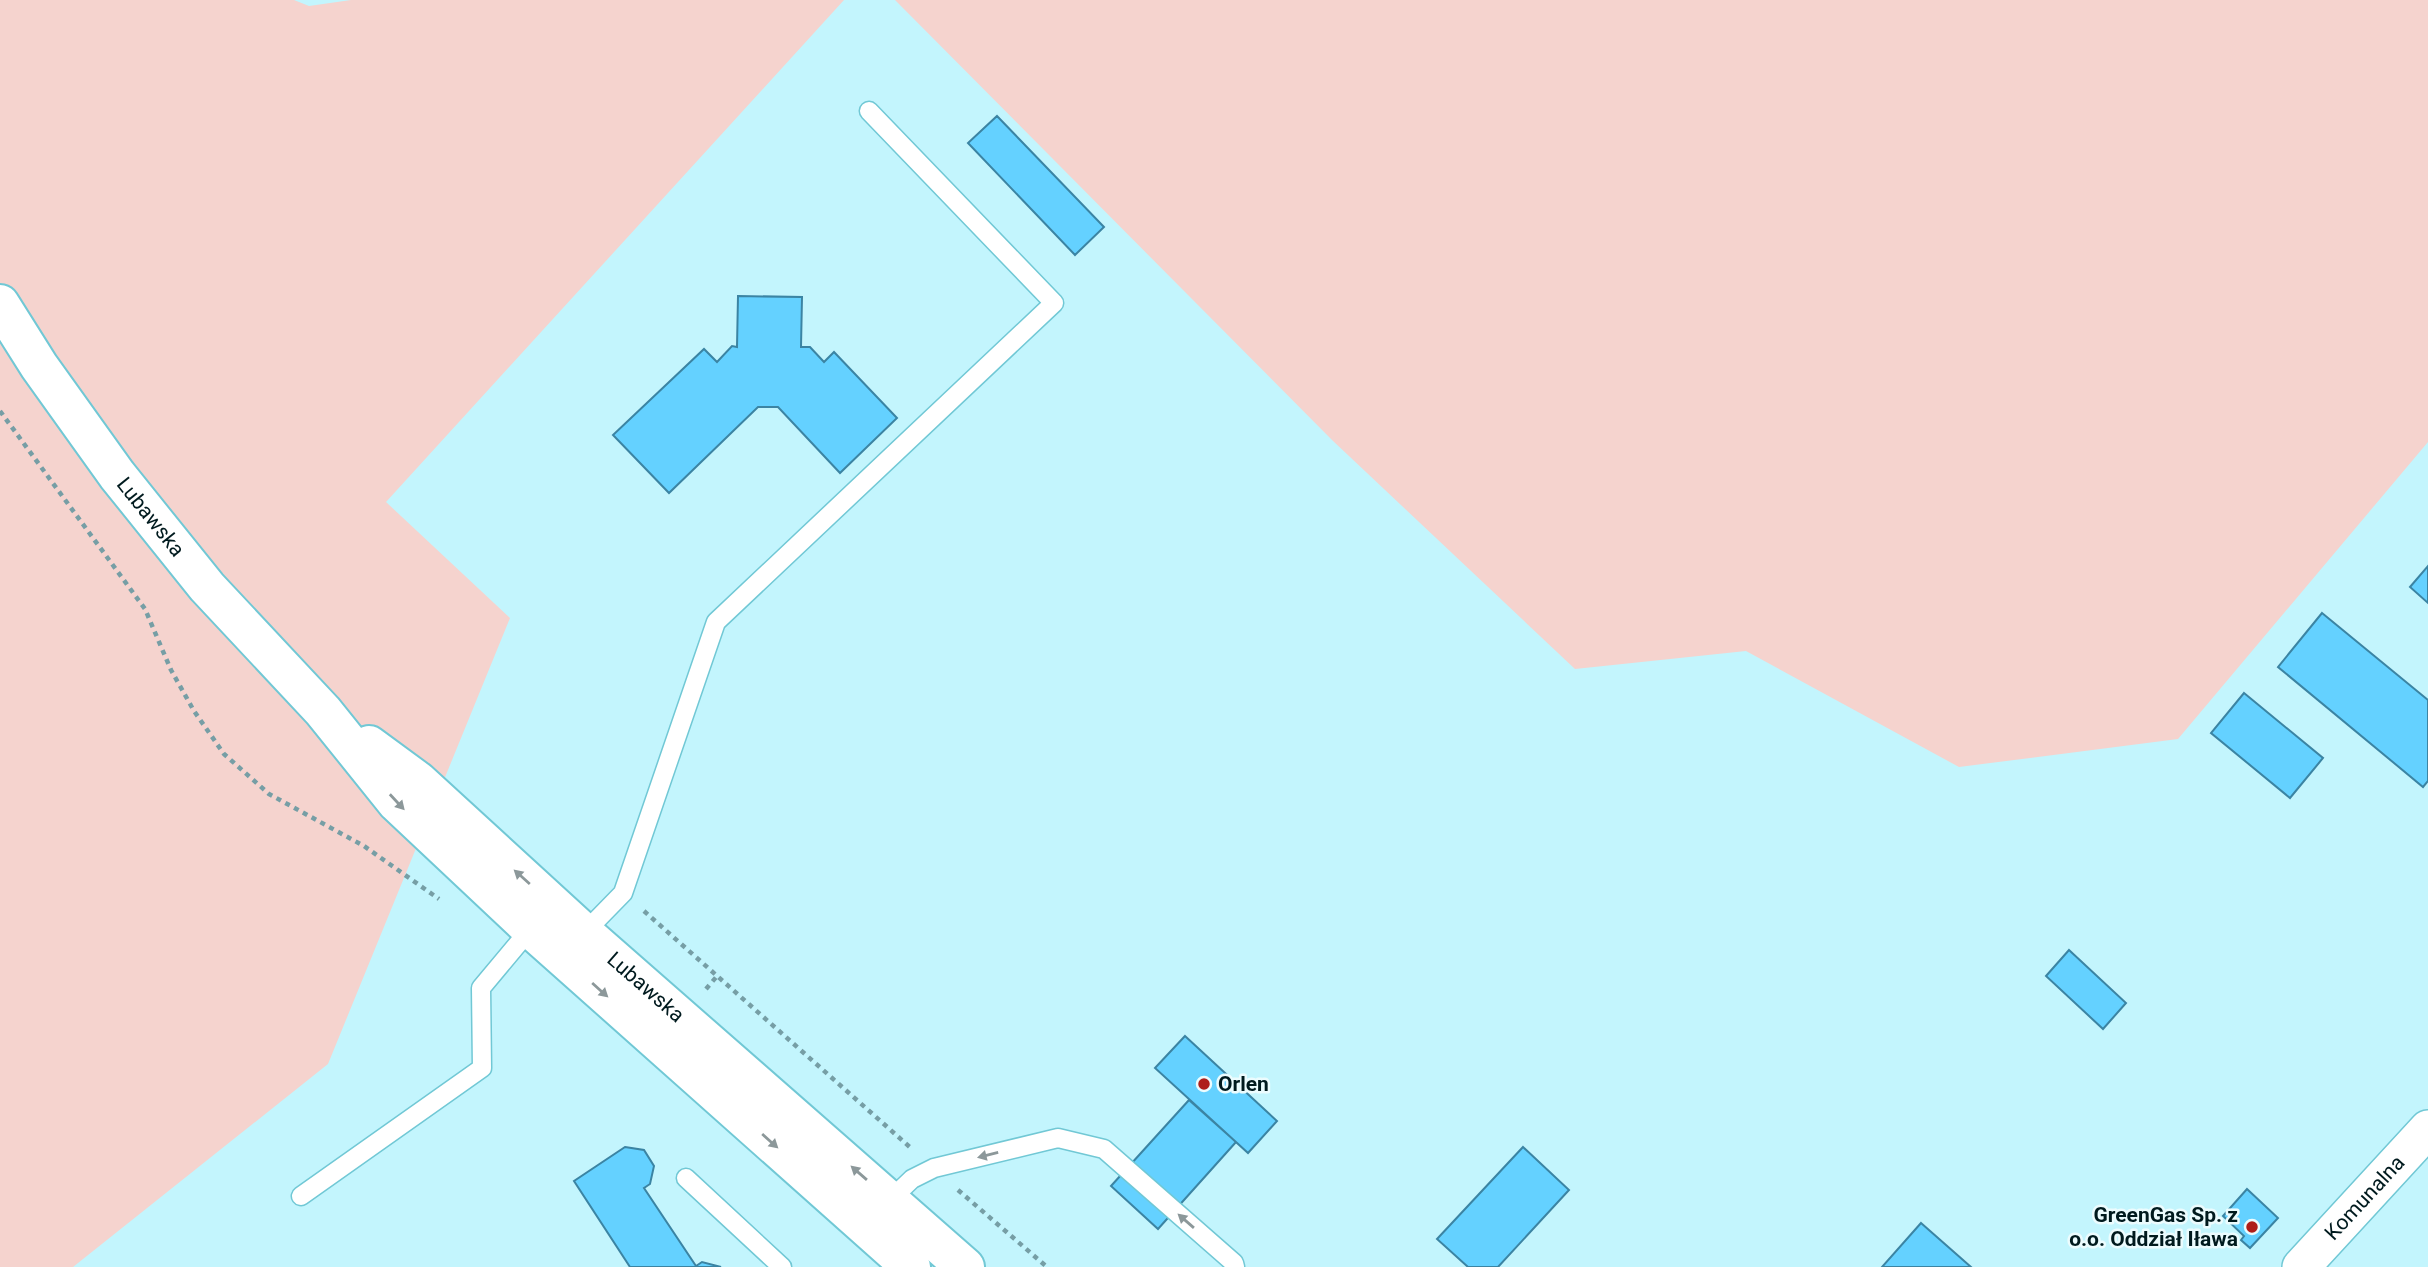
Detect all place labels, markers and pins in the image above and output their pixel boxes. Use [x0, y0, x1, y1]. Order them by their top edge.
place label: Orlen [1218, 1072, 1269, 1096]
marker: Orlen [1196, 1076, 1212, 1092]
place label: GreenGas Sp. z o.o. Oddział Iława [2069, 1203, 2238, 1251]
marker: GreenGas Sp. z o.o. Oddział Iława [2244, 1219, 2260, 1235]

